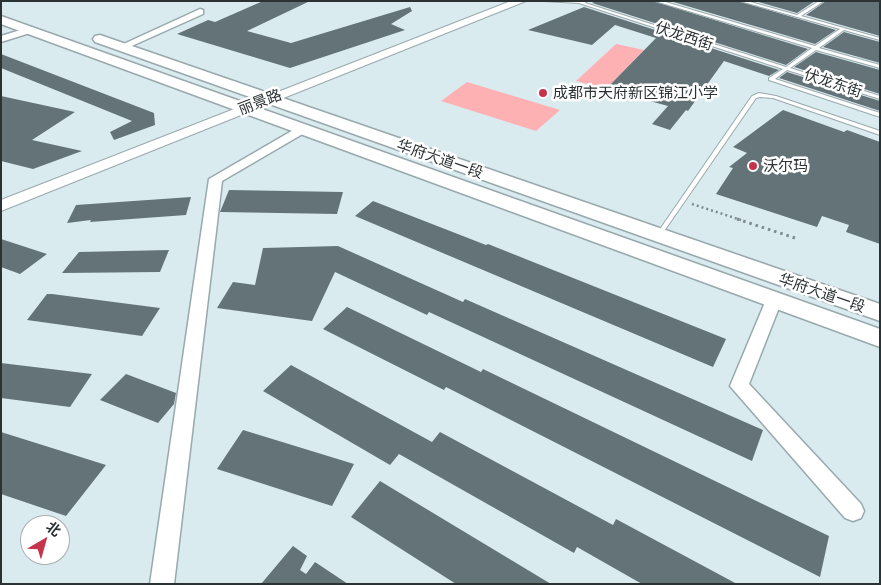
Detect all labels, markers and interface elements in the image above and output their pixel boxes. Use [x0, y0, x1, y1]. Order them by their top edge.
street label: 伏龙西街 [653, 18, 715, 54]
street label: 伏龙东街 [802, 65, 864, 101]
place label: 成都市天府新区锦江小学 [553, 84, 718, 102]
street label: 丽景路 [236, 86, 284, 118]
marker: 成都市天府新区锦江小学 [537, 87, 549, 99]
street label: 华府大道一段 [395, 136, 485, 182]
place label: 沃尔玛 [763, 157, 808, 175]
marker: 沃尔玛 [747, 160, 759, 172]
street label: 华府大道一段 [777, 270, 867, 316]
north arrow [20, 515, 70, 565]
text: 北 [43, 518, 65, 540]

